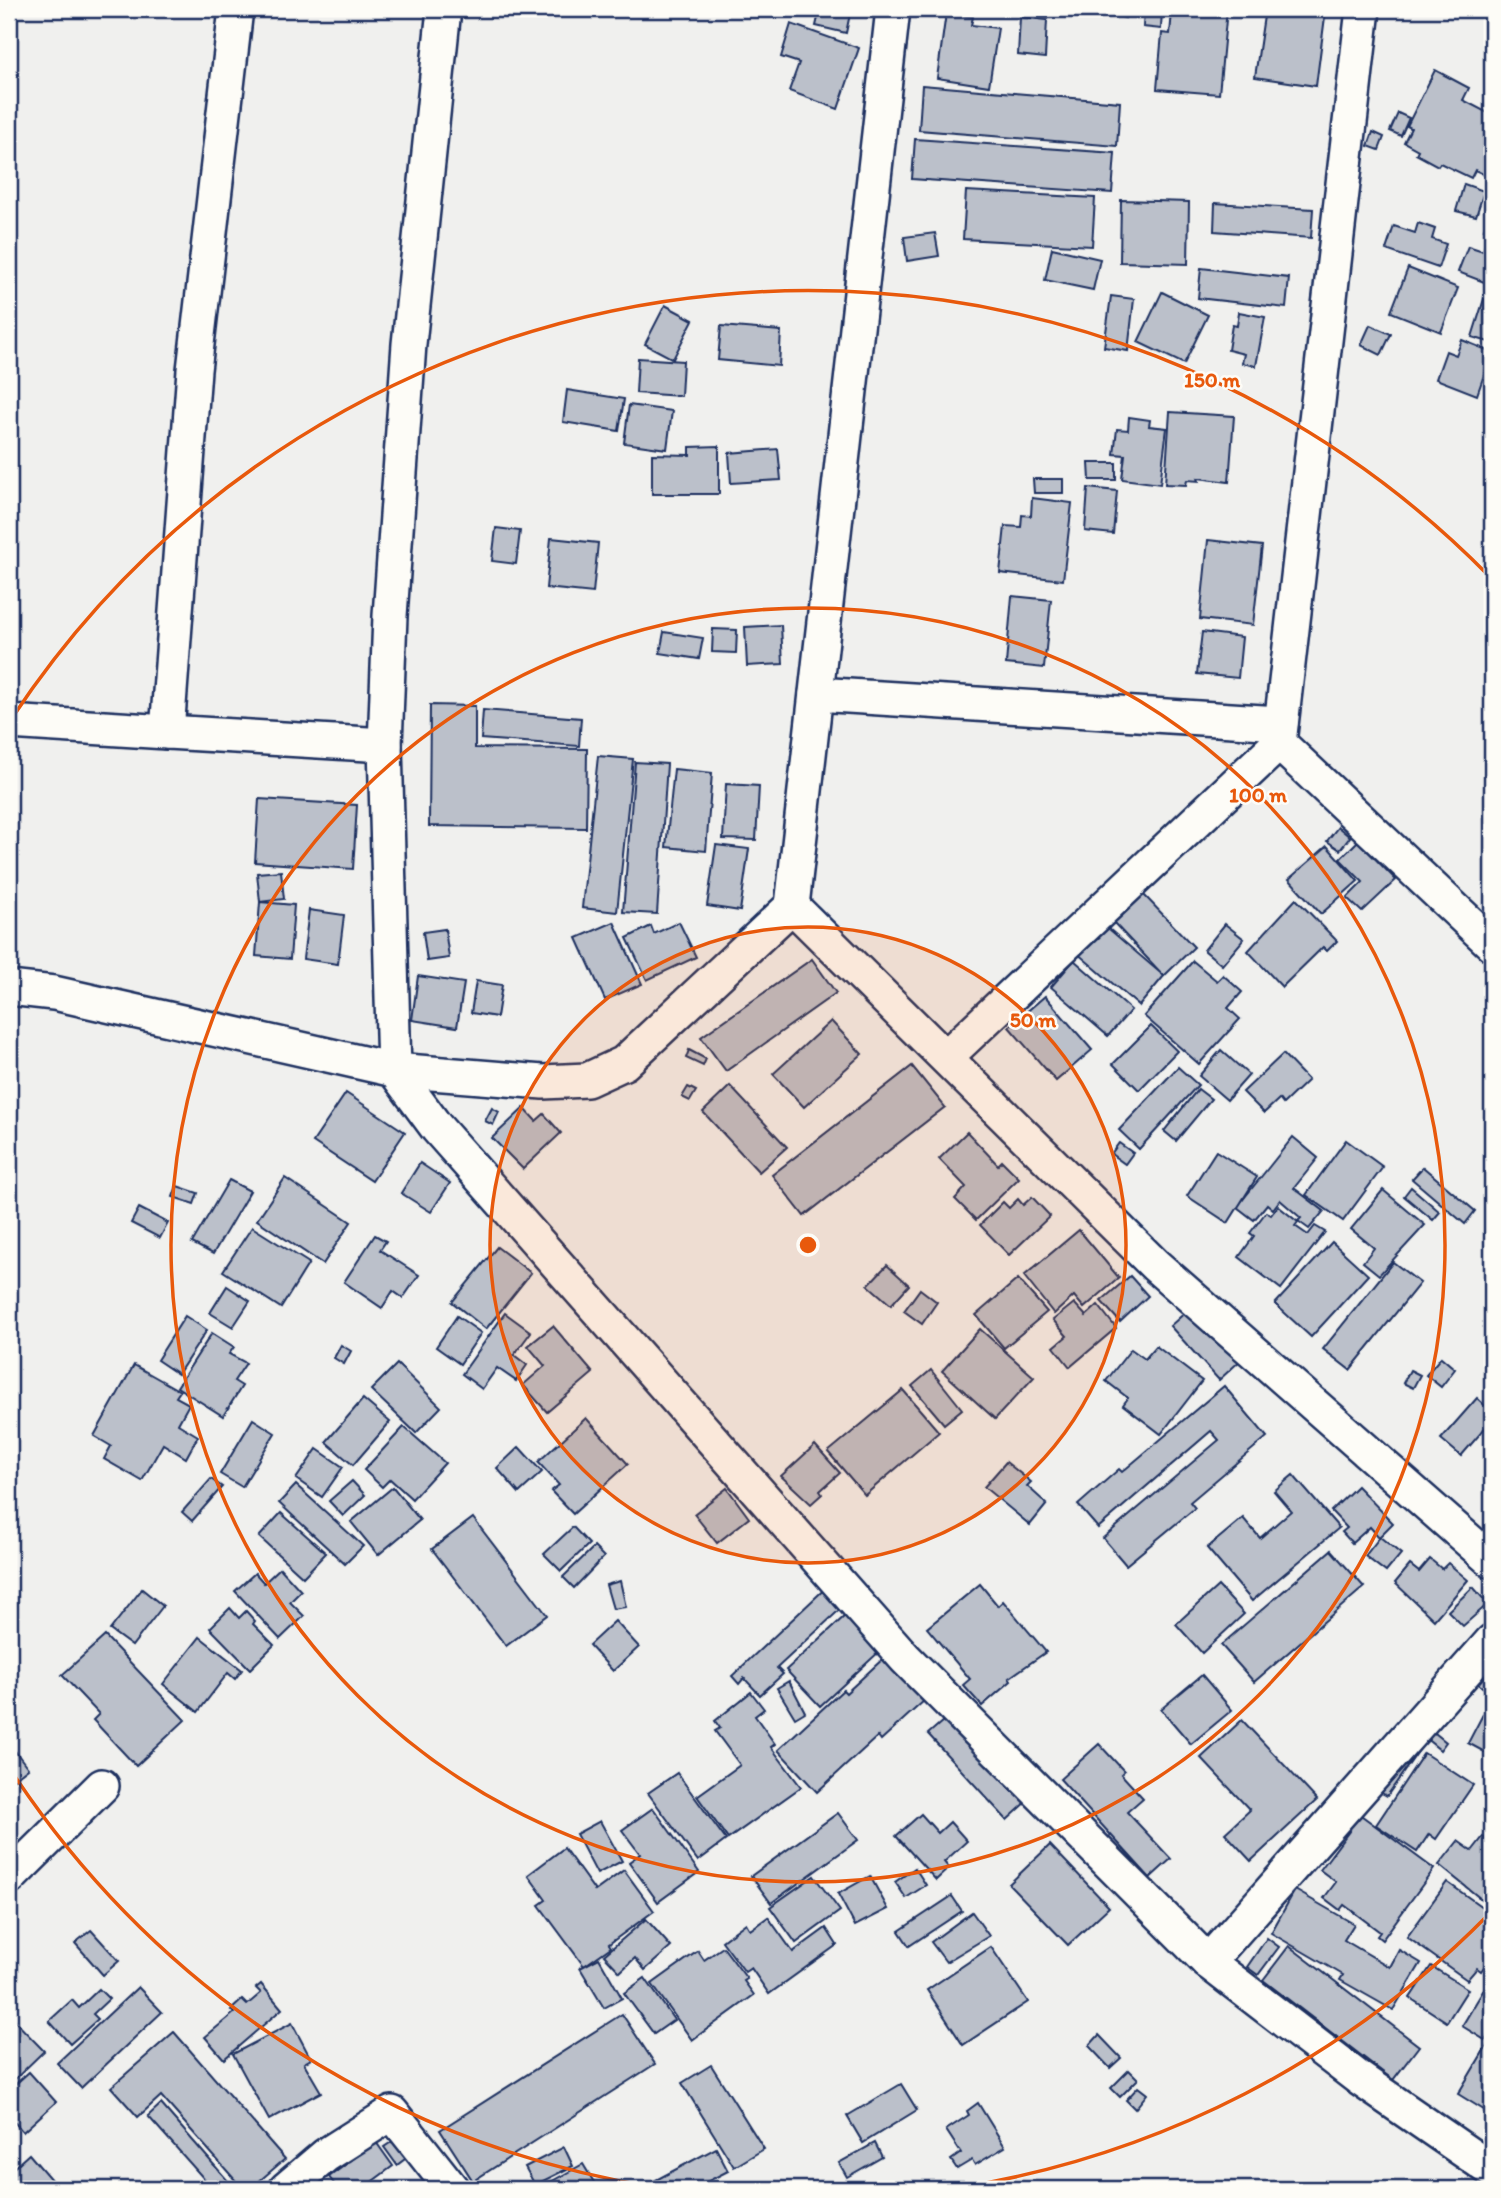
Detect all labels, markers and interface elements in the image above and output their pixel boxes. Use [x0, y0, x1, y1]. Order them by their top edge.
text: 150 m [1184, 367, 1240, 392]
text: 100 m [1229, 782, 1287, 807]
text: 50 m [1010, 1007, 1057, 1032]
centre of rings [796, 1233, 820, 1257]

